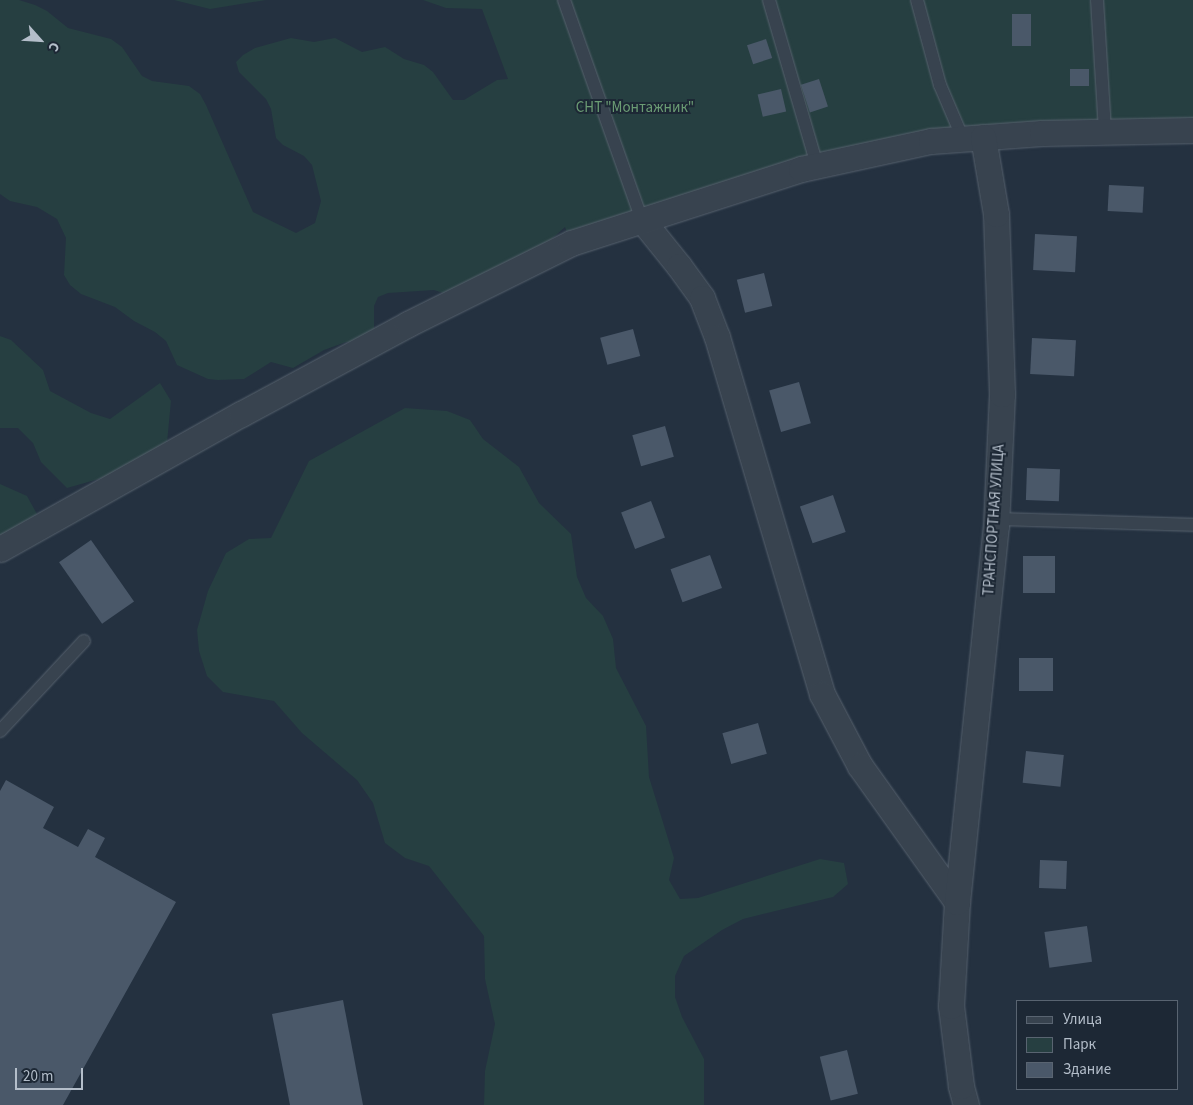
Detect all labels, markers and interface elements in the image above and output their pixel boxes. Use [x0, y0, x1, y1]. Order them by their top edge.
north arrow [15, 15, 65, 65]
text: С [43, 39, 64, 55]
park label: СНТ "Монтажник" [576, 99, 694, 117]
street label: ТРАНСПОРТНАЯ УЛИЦА [980, 444, 1008, 596]
legend [1016, 1000, 1178, 1090]
text: Улица [1063, 1009, 1102, 1030]
text: Парк [1063, 1034, 1096, 1055]
scale bar [18, 1058, 85, 1090]
text: Здание [1063, 1059, 1111, 1080]
text: 20 m [23, 1066, 53, 1087]

